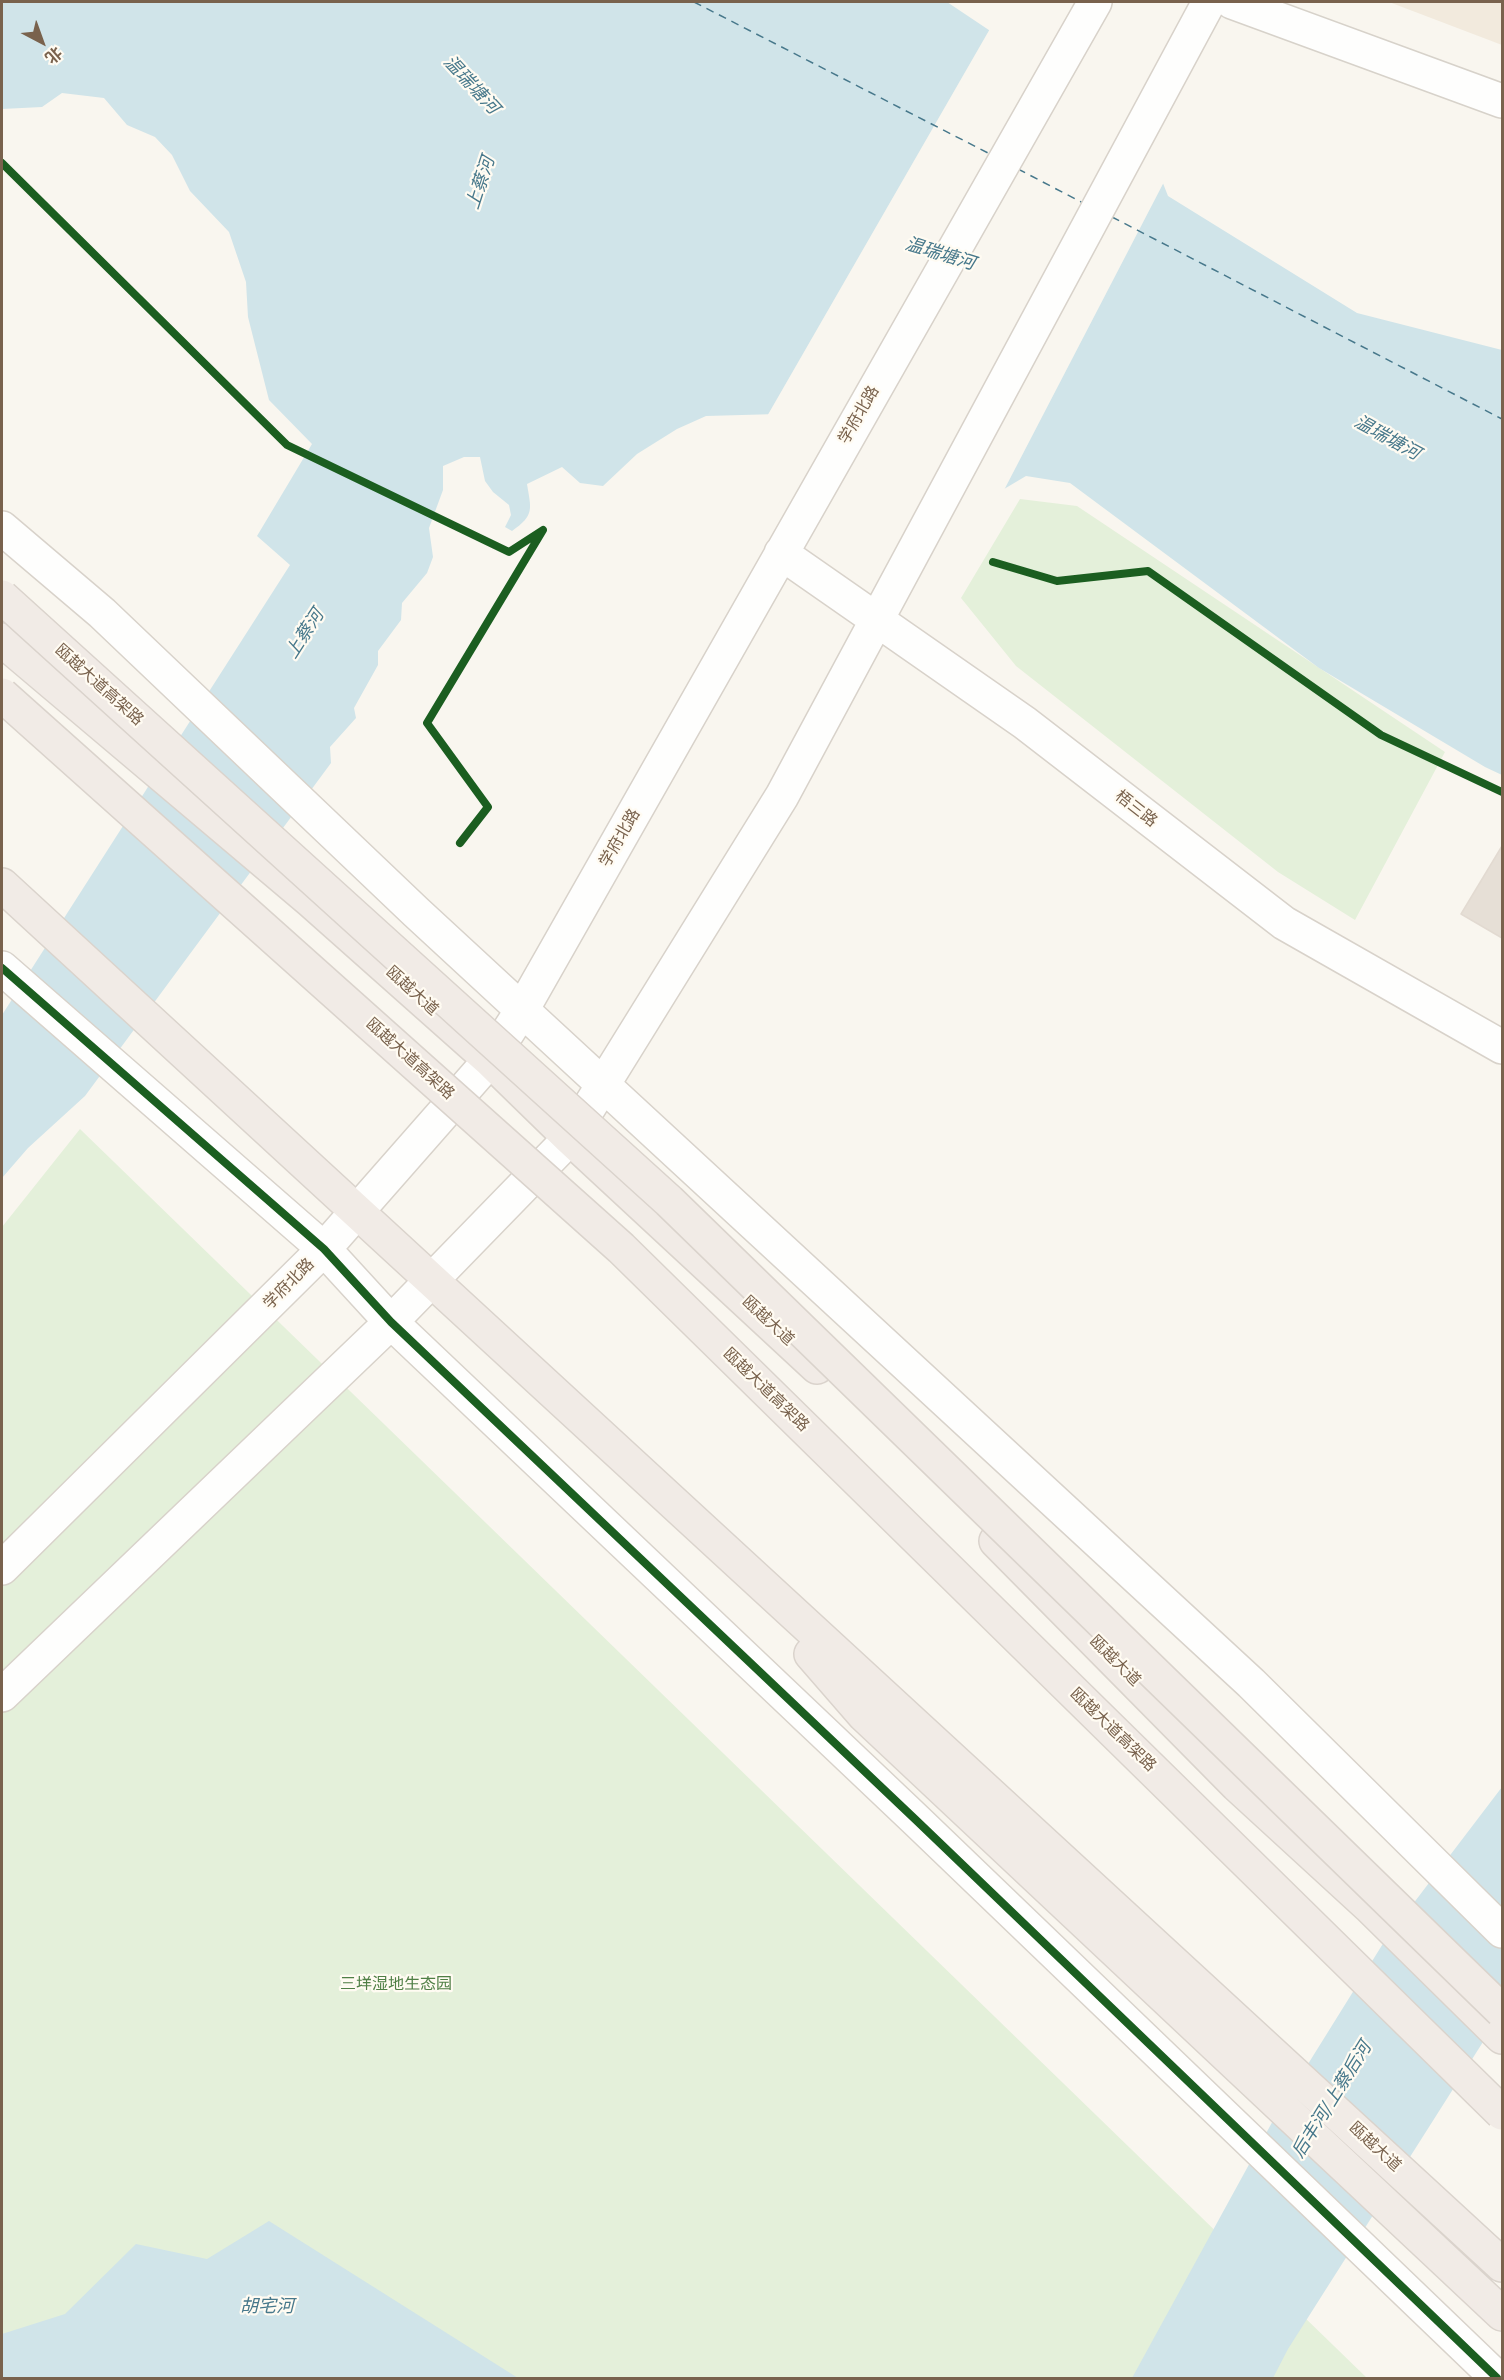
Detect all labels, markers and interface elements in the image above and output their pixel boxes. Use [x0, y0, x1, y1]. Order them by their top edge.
north arrow [12, 12, 72, 72]
text: 北 [41, 43, 66, 68]
water label: 温瑞塘河 [439, 51, 503, 119]
water label: 上蔡河 [462, 154, 500, 212]
water label: 温瑞塘河 [902, 233, 978, 275]
street label: 学府北路 [835, 382, 883, 448]
water label: 温瑞塘河 [1350, 411, 1424, 465]
water label: 上蔡河 [281, 605, 329, 663]
street label: 瓯越大道高架路 [51, 640, 147, 730]
street label: 梧三路 [1111, 787, 1161, 831]
street label: 学府北路 [596, 805, 644, 871]
street label: 瓯越大道 [382, 962, 442, 1020]
street label: 瓯越大道高架路 [362, 1014, 458, 1104]
street label: 学府北路 [260, 1255, 318, 1313]
street label: 瓯越大道 [738, 1292, 798, 1350]
street label: 瓯越大道高架路 [719, 1344, 813, 1436]
street label: 瓯越大道 [1086, 1632, 1144, 1690]
street label: 瓯越大道高架路 [1066, 1684, 1160, 1776]
park label: 三垟湿地生态园 [340, 1974, 452, 1994]
water label: 后丰河/上蔡后河 [1288, 2038, 1376, 2162]
street label: 瓯越大道 [1345, 2118, 1405, 2176]
water label: 胡宅河 [240, 2296, 294, 2318]

